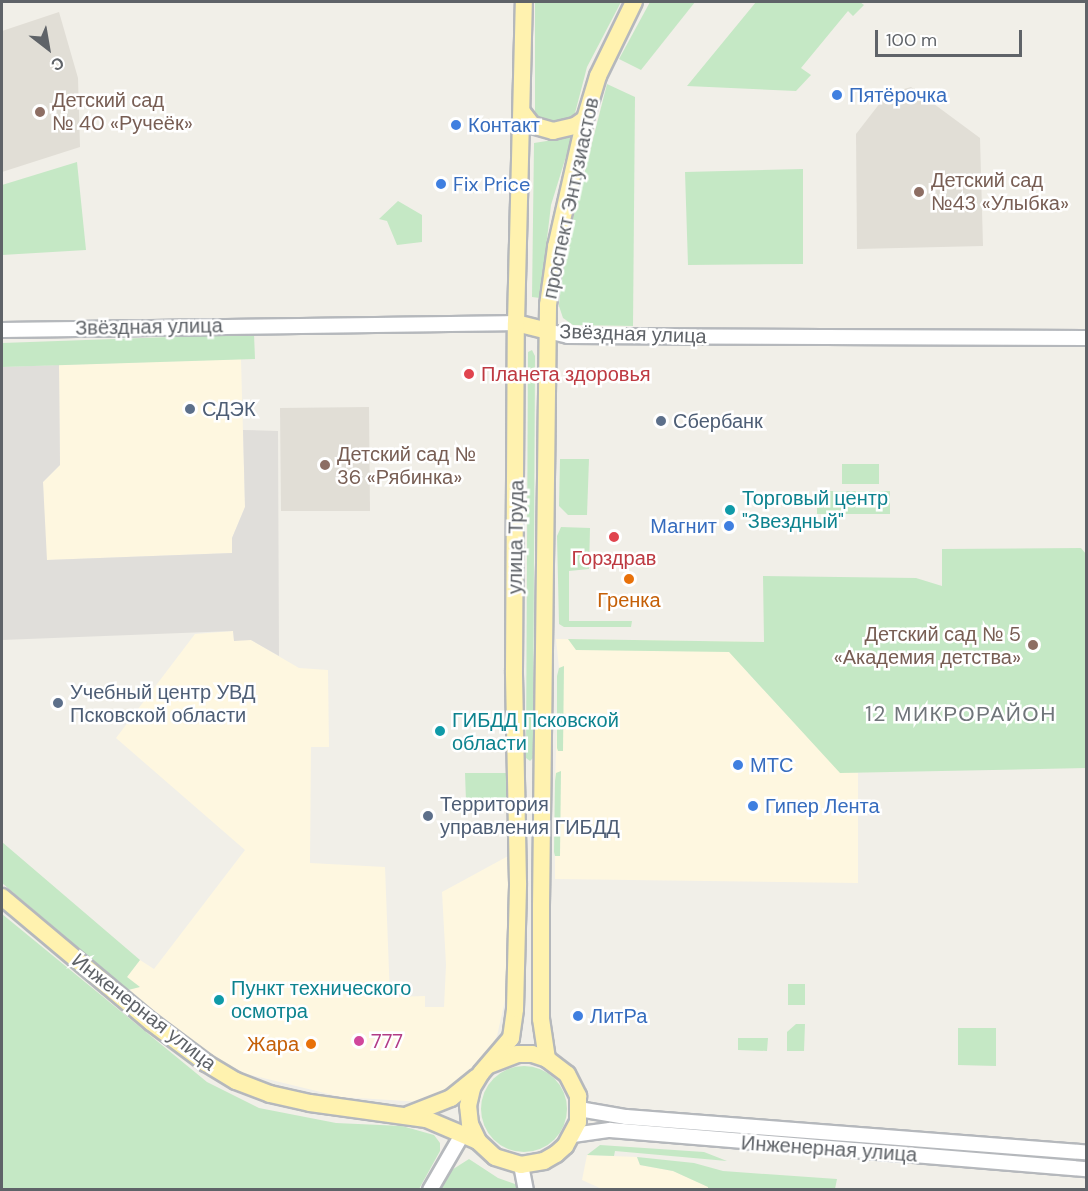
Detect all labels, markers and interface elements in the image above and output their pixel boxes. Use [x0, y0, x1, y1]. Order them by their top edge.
north arrow [18, 18, 78, 78]
scale bar [878, 18, 1025, 56]
text: 100 m [886, 28, 937, 52]
text: С [47, 52, 68, 76]
place label: Пятёрочка [849, 83, 947, 107]
place label: Детский сад № 40 «Ручеёк» [52, 88, 193, 135]
marker: Пятёрочка [830, 88, 844, 102]
street label: проспект Энтузиастов [538, 95, 604, 301]
marker: Детский сад № 40 «Ручеёк» [33, 105, 47, 119]
place label: Контакт [468, 113, 540, 137]
marker: Контакт [449, 118, 463, 132]
place label: Детский сад №43 «Улыбка» [931, 168, 1069, 215]
place label: Fix Price [453, 172, 530, 196]
marker: Fix Price [434, 177, 448, 191]
marker: Детский сад №43 «Улыбка» [912, 185, 926, 199]
street label: Звёздная улица [75, 314, 223, 340]
street label: Звёздная улица [559, 319, 707, 349]
place label: Планета здоровья [481, 362, 651, 386]
marker: Планета здоровья [462, 367, 476, 381]
place label: СДЭК [202, 397, 256, 421]
marker: СДЭК [183, 402, 197, 416]
place label: Сбербанк [673, 409, 763, 433]
marker: Сбербанк [654, 414, 668, 428]
place label: Детский сад № 36 «Рябинка» [337, 442, 476, 489]
marker: Детский сад № 36 «Рябинка» [318, 458, 332, 472]
street label: улица Труда [503, 480, 529, 594]
place label: Торговый центр "Звездный" [742, 486, 888, 533]
marker: Торговый центр "Звездный" [723, 503, 737, 517]
place label: Магнит [650, 514, 717, 538]
marker: Магнит [722, 519, 736, 533]
marker: Горздрав [607, 530, 621, 544]
place label: Горздрав [572, 546, 656, 570]
marker: Гренка [622, 572, 636, 586]
place label: Гренка [597, 588, 661, 612]
place label: Детский сад № 5 «Академия детства» [834, 622, 1021, 669]
marker: Детский сад № 5 «Академия детства» [1026, 638, 1040, 652]
place label: Учебный центр УВД Псковской области [70, 680, 256, 727]
marker: Учебный центр УВД Псковской области [51, 696, 65, 710]
district label: 12 МИКРОРАЙОН [865, 701, 1057, 727]
place label: ГИБДД Псковской области [452, 708, 619, 755]
marker: ГИБДД Псковской области [433, 724, 447, 738]
place label: МТС [750, 753, 793, 777]
marker: МТС [731, 758, 745, 772]
place label: Территория управления ГИБДД [440, 792, 620, 839]
place label: Гипер Лента [765, 794, 880, 818]
marker: Гипер Лента [746, 799, 760, 813]
marker: Территория управления ГИБДД [421, 809, 435, 823]
street label: Инженерная улица [67, 948, 221, 1076]
place label: Пункт технического осмотра [231, 976, 411, 1023]
marker: Пункт технического осмотра [212, 993, 226, 1007]
place label: ЛитРа [590, 1004, 647, 1028]
marker: ЛитРа [571, 1009, 585, 1023]
place label: 777 [371, 1029, 403, 1053]
place label: Жара [247, 1032, 299, 1056]
marker: 777 [352, 1034, 366, 1048]
marker: Жара [304, 1037, 318, 1051]
street label: Инженерная улица [740, 1131, 918, 1167]

